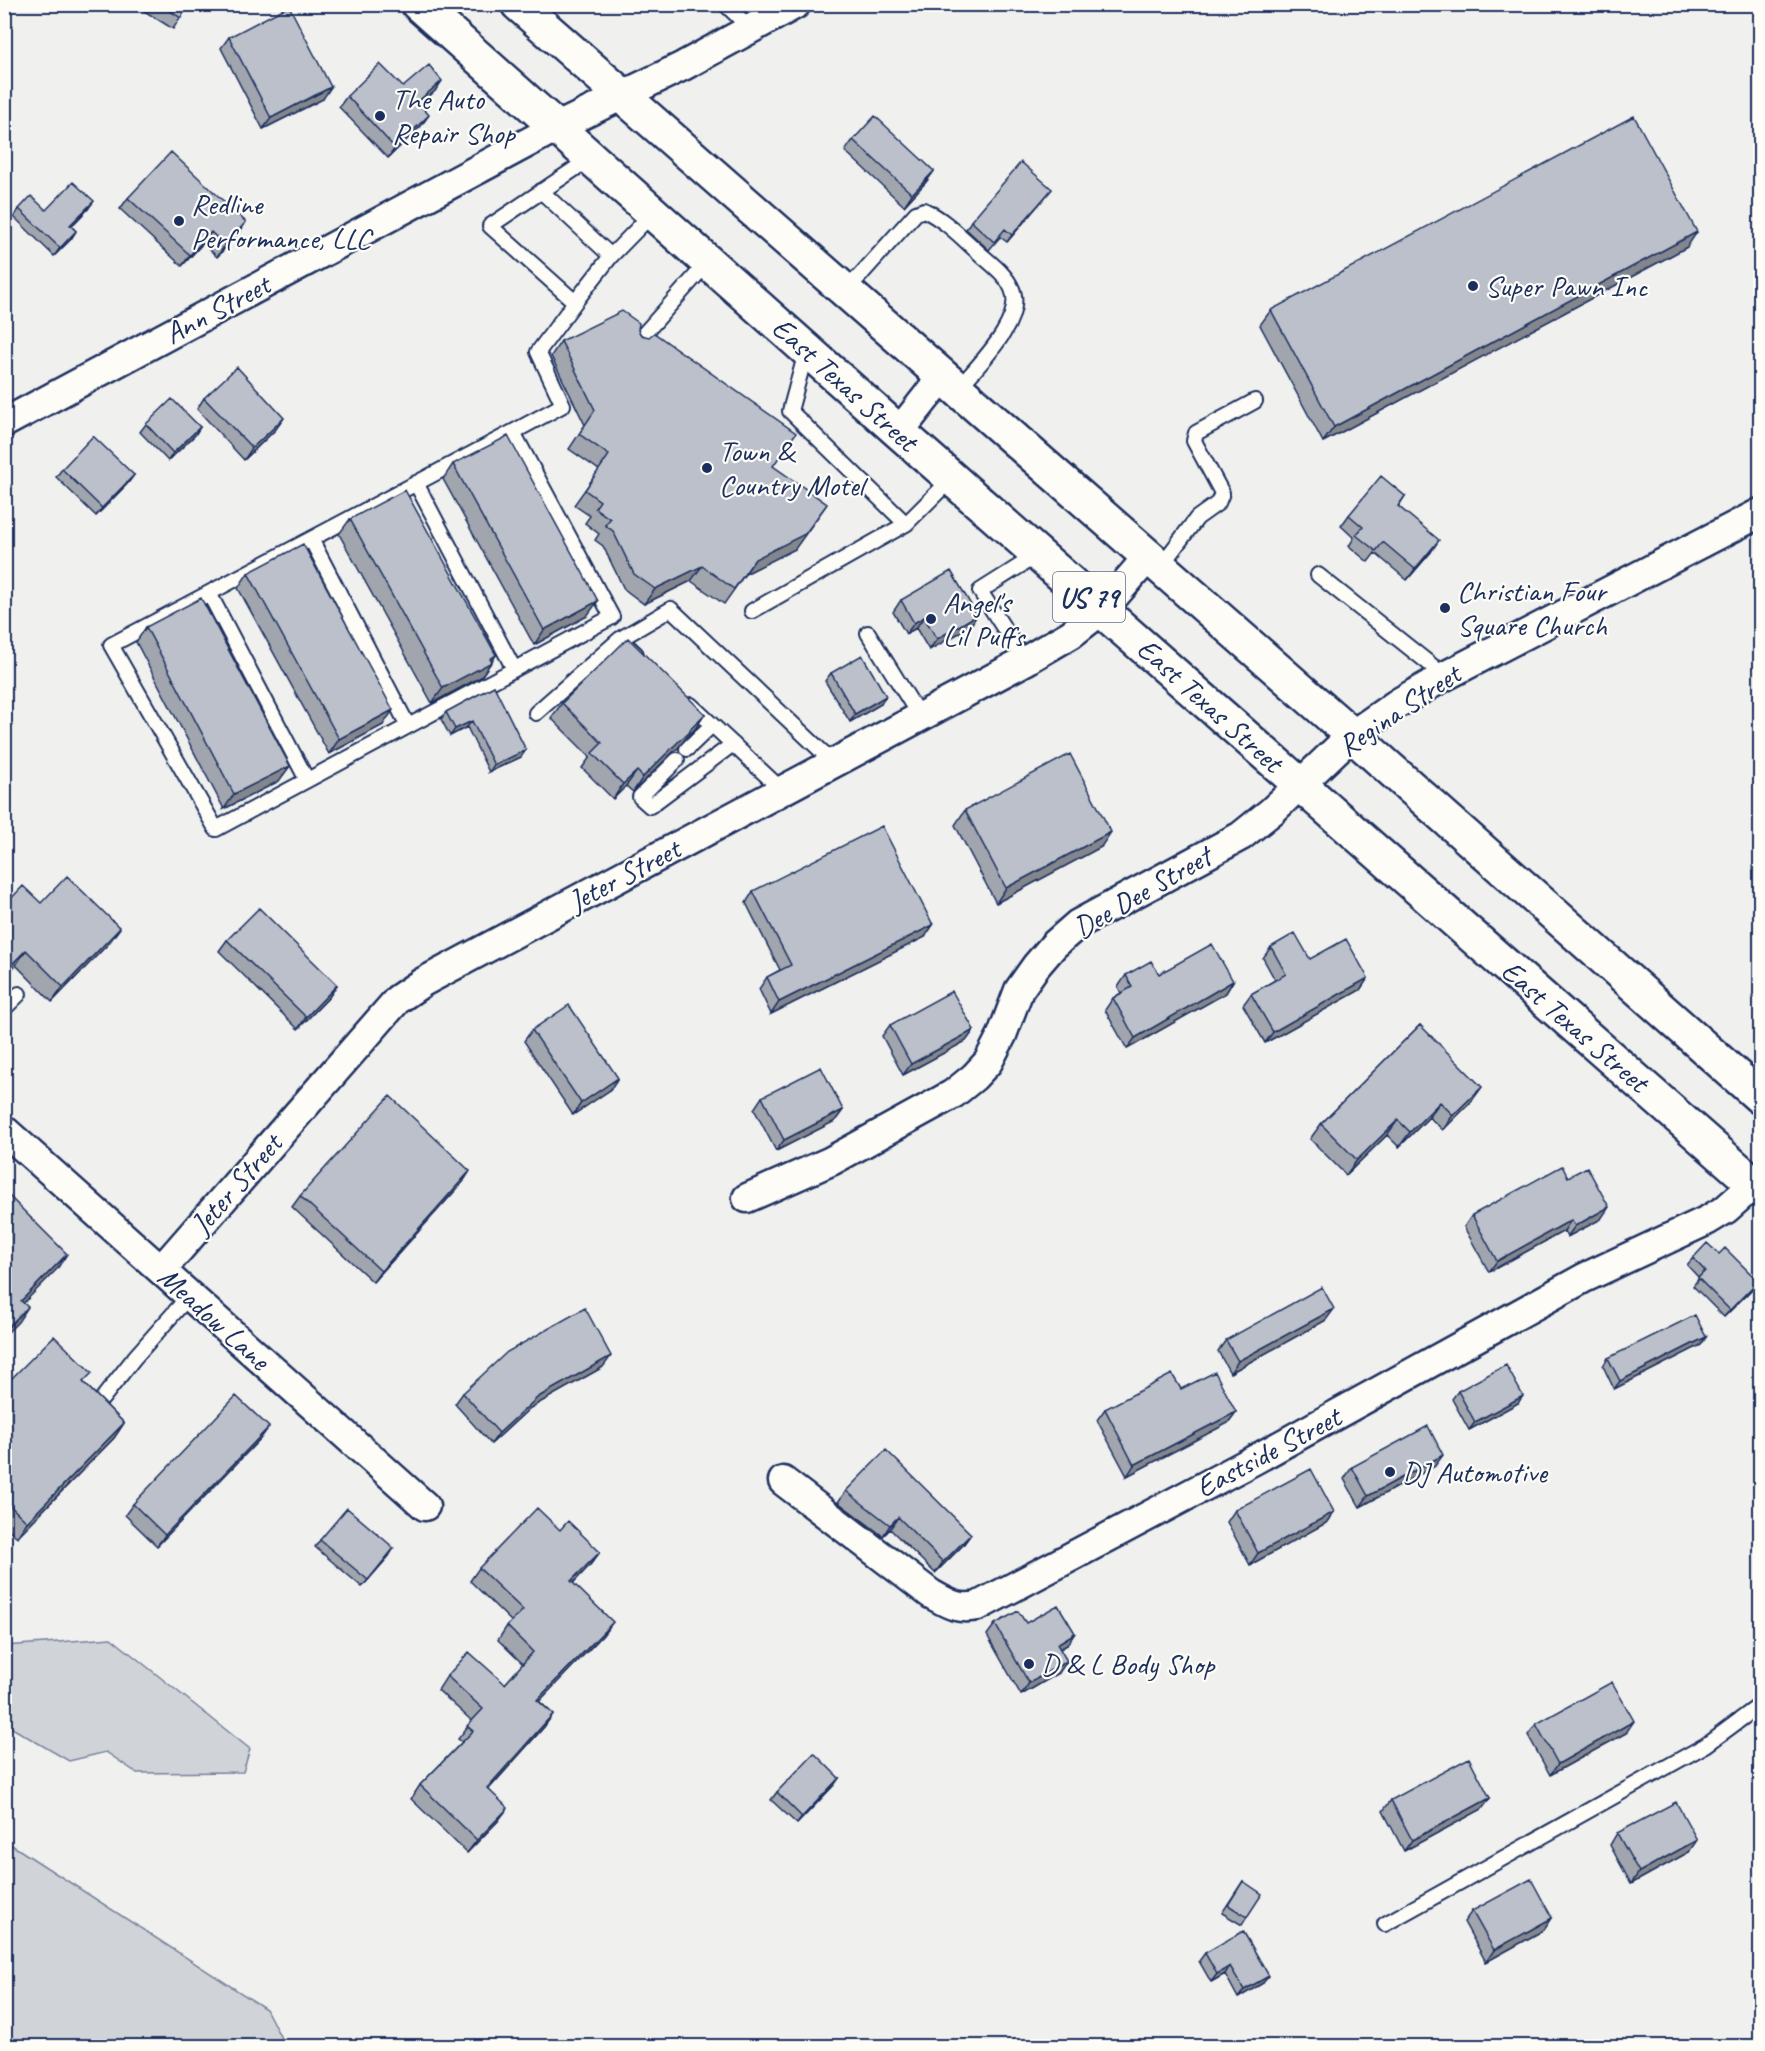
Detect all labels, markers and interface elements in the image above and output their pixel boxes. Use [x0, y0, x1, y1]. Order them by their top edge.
place label: The Auto Repair Shop [392, 80, 516, 152]
marker: The Auto Repair Shop [373, 109, 387, 123]
place label: Redline Performance, LLC [191, 185, 374, 257]
marker: Redline Performance, LLC [172, 214, 186, 228]
street label: Ann Street [158, 264, 279, 352]
place label: Super Pawn Inc [1485, 267, 1648, 305]
marker: Super Pawn Inc [1466, 279, 1480, 293]
street label: East Texas Street [764, 309, 928, 461]
place label: Town & Country Motel [719, 432, 868, 504]
marker: Town & Country Motel [700, 461, 714, 475]
road number: US 79 [1053, 572, 1125, 622]
place label: Christian Four Square Church [1457, 572, 1608, 644]
place label: Angel's Lil Puffs [943, 583, 1027, 655]
marker: Christian Four Square Church [1438, 601, 1452, 615]
marker: Angel's Lil Puffs [924, 612, 938, 626]
street label: East Texas Street [1129, 630, 1293, 782]
street label: Regina Street [1330, 653, 1470, 765]
street label: Jeter Street [560, 828, 689, 921]
street label: Dee Dee Street [1066, 835, 1221, 947]
street label: East Texas Street [1494, 952, 1659, 1102]
street label: Jeter Street [181, 1124, 292, 1244]
street label: Meadow Lane [150, 1258, 280, 1380]
street label: Eastside Street [1189, 1397, 1350, 1506]
place label: DJ Automotive [1402, 1453, 1549, 1491]
marker: DJ Automotive [1383, 1465, 1397, 1479]
place label: D & L Body Shop [1041, 1645, 1216, 1683]
marker: D & L Body Shop [1022, 1657, 1036, 1671]

